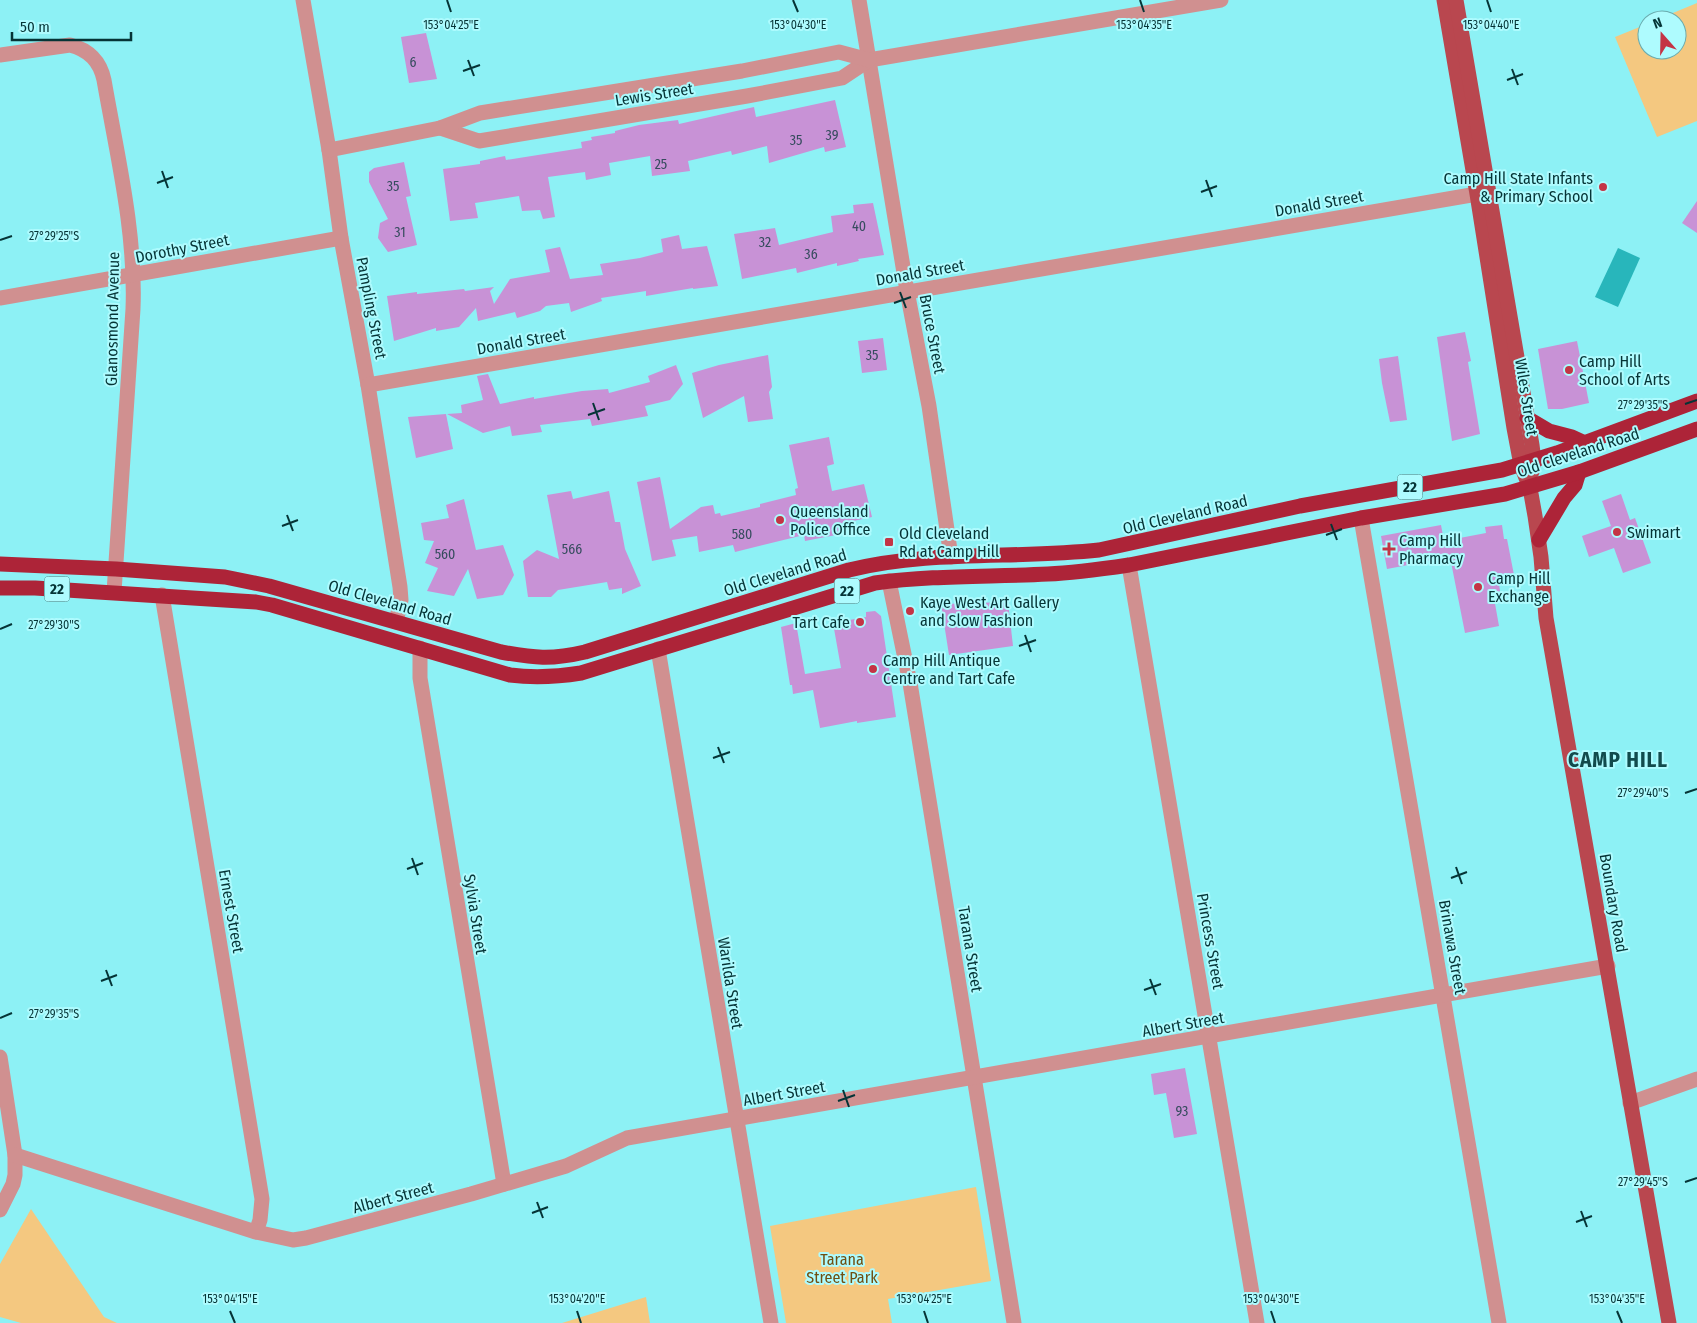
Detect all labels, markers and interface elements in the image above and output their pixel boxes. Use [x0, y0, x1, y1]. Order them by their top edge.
scale bar [12, 10, 131, 42]
north arrow [1637, 10, 1687, 60]
text: N [1651, 14, 1665, 33]
text: 50 m [20, 18, 50, 36]
text: 153°04'25"E [423, 18, 479, 32]
text: 153°04'30"E [770, 18, 827, 32]
text: 153°04'35"E [1116, 18, 1172, 32]
text: 153°04'40"E [1463, 18, 1520, 32]
house number: 6 [410, 54, 417, 71]
street label: Lewis Street [614, 79, 695, 110]
house number: 39 [826, 127, 839, 144]
house number: 35 [790, 132, 802, 149]
house number: 25 [655, 156, 667, 173]
place label: Camp Hill State Infants & Primary School [1444, 169, 1593, 206]
house number: 35 [387, 178, 399, 195]
marker: Camp Hill State Infants & Primary School [1597, 181, 1609, 193]
street label: Donald Street [1273, 186, 1366, 221]
house number: 40 [852, 218, 866, 235]
house number: 31 [394, 224, 406, 241]
text: 27°29'25"S [29, 229, 79, 243]
street label: Dorothy Street [134, 230, 231, 267]
house number: 32 [759, 234, 771, 251]
house number: 36 [804, 246, 818, 263]
street label: Glanosmond Avenue [102, 252, 123, 386]
street label: Pampling Street [352, 255, 391, 361]
street label: Donald Street [874, 255, 967, 290]
street label: Bruce Street [916, 293, 950, 376]
street label: Donald Street [475, 324, 568, 359]
house number: 35 [866, 347, 878, 364]
place label: Camp Hill School of Arts [1579, 352, 1670, 389]
street label: Wiles Street [1511, 357, 1542, 438]
marker: Camp Hill School of Arts [1563, 364, 1575, 376]
text: 27°29'35"S [1618, 398, 1668, 412]
street label: Old Cleveland Road [1515, 424, 1642, 481]
road number: 22 [1398, 474, 1422, 500]
street label: Old Cleveland Road [1121, 491, 1249, 538]
place label: Queensland Police Office [790, 502, 871, 539]
marker: Queensland Police Office [774, 514, 786, 526]
place label: Swimart [1627, 523, 1681, 542]
place label: Old Cleveland Rd at Camp Hill [899, 524, 999, 561]
house number: 580 [732, 526, 752, 543]
marker: Swimart [1611, 526, 1623, 538]
place label: Camp Hill Pharmacy [1399, 531, 1464, 568]
marker: Old Cleveland Rd at Camp Hill [883, 536, 895, 548]
house number: 566 [562, 541, 582, 558]
marker: Camp Hill Pharmacy [1383, 543, 1395, 555]
street label: Old Cleveland Road [721, 545, 849, 600]
house number: 560 [435, 546, 455, 563]
place label: Camp Hill Exchange [1488, 569, 1551, 606]
road number: 22 [44, 576, 70, 602]
street label: Old Cleveland Road [326, 576, 454, 629]
road number: 22 [834, 578, 860, 604]
marker: Camp Hill Exchange [1472, 581, 1484, 593]
place label: Kaye West Art Gallery and Slow Fashion [920, 593, 1060, 630]
marker: Kaye West Art Gallery and Slow Fashion [904, 605, 916, 617]
place label: Tart Cafe [793, 613, 850, 632]
marker: Tart Cafe [854, 616, 866, 628]
text: 27°29'30"S [28, 618, 80, 632]
place label: Camp Hill Antique Centre and Tart Cafe [883, 651, 1015, 688]
marker: Camp Hill Antique Centre and Tart Cafe [867, 663, 879, 675]
district label: CAMP HILL [1568, 747, 1668, 773]
text: 27°29'40"S [1617, 786, 1669, 800]
street label: Boundary Road [1595, 852, 1632, 954]
street label: Ernest Street [215, 868, 248, 955]
street label: Sylvia Street [460, 873, 491, 956]
street label: Princess Street [1193, 892, 1228, 991]
street label: Brinawa Street [1435, 898, 1470, 997]
street label: Tarana Street [954, 905, 987, 994]
street label: Warilda Street [714, 936, 747, 1031]
text: 27°29'35"S [29, 1007, 79, 1021]
street label: Albert Street [1141, 1008, 1226, 1041]
street label: Albert Street [742, 1077, 827, 1110]
house number: 93 [1176, 1103, 1188, 1120]
text: 27°29'45"S [1618, 1175, 1668, 1189]
street label: Albert Street [351, 1177, 436, 1217]
park label: Tarana Street Park [806, 1250, 878, 1287]
text: 153°04'15"E [202, 1292, 258, 1306]
text: 153°04'20"E [549, 1292, 606, 1306]
text: 153°04'25"E [896, 1292, 952, 1306]
text: 153°04'30"E [1243, 1292, 1300, 1306]
text: 153°04'35"E [1589, 1292, 1645, 1306]

